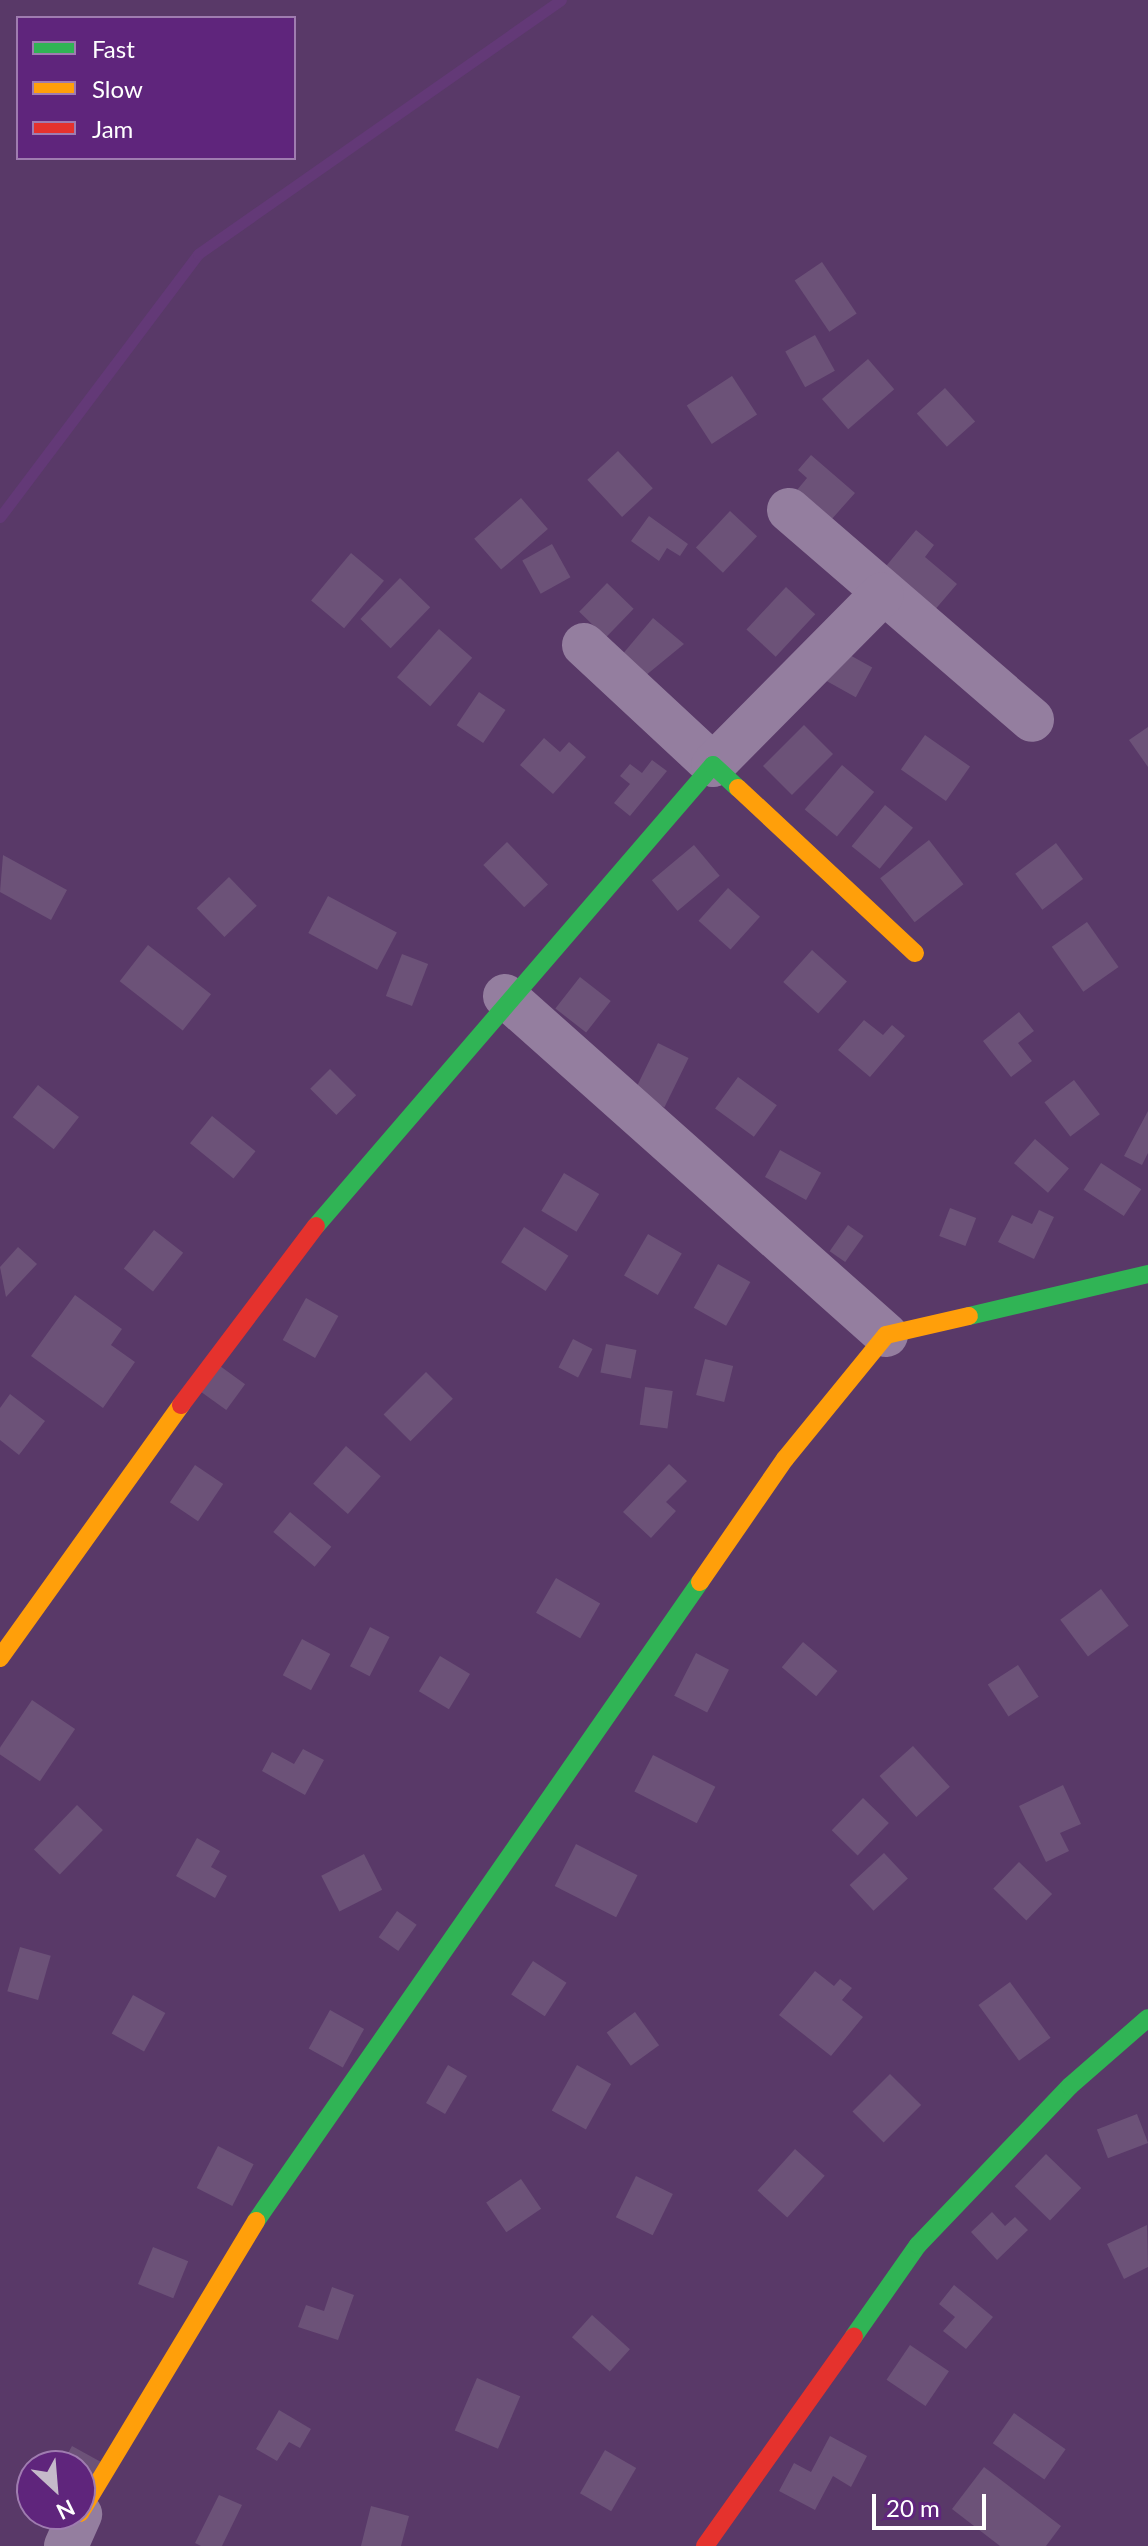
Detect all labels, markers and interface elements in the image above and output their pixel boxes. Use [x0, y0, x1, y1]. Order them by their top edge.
legend [16, 16, 296, 160]
text: Fast [92, 34, 135, 63]
text: Slow [92, 74, 143, 103]
text: Jam [92, 114, 133, 143]
north arrow [16, 2450, 96, 2530]
scale bar [876, 2478, 990, 2528]
text: 20 m [886, 2493, 940, 2522]
text: N [52, 2494, 79, 2526]

